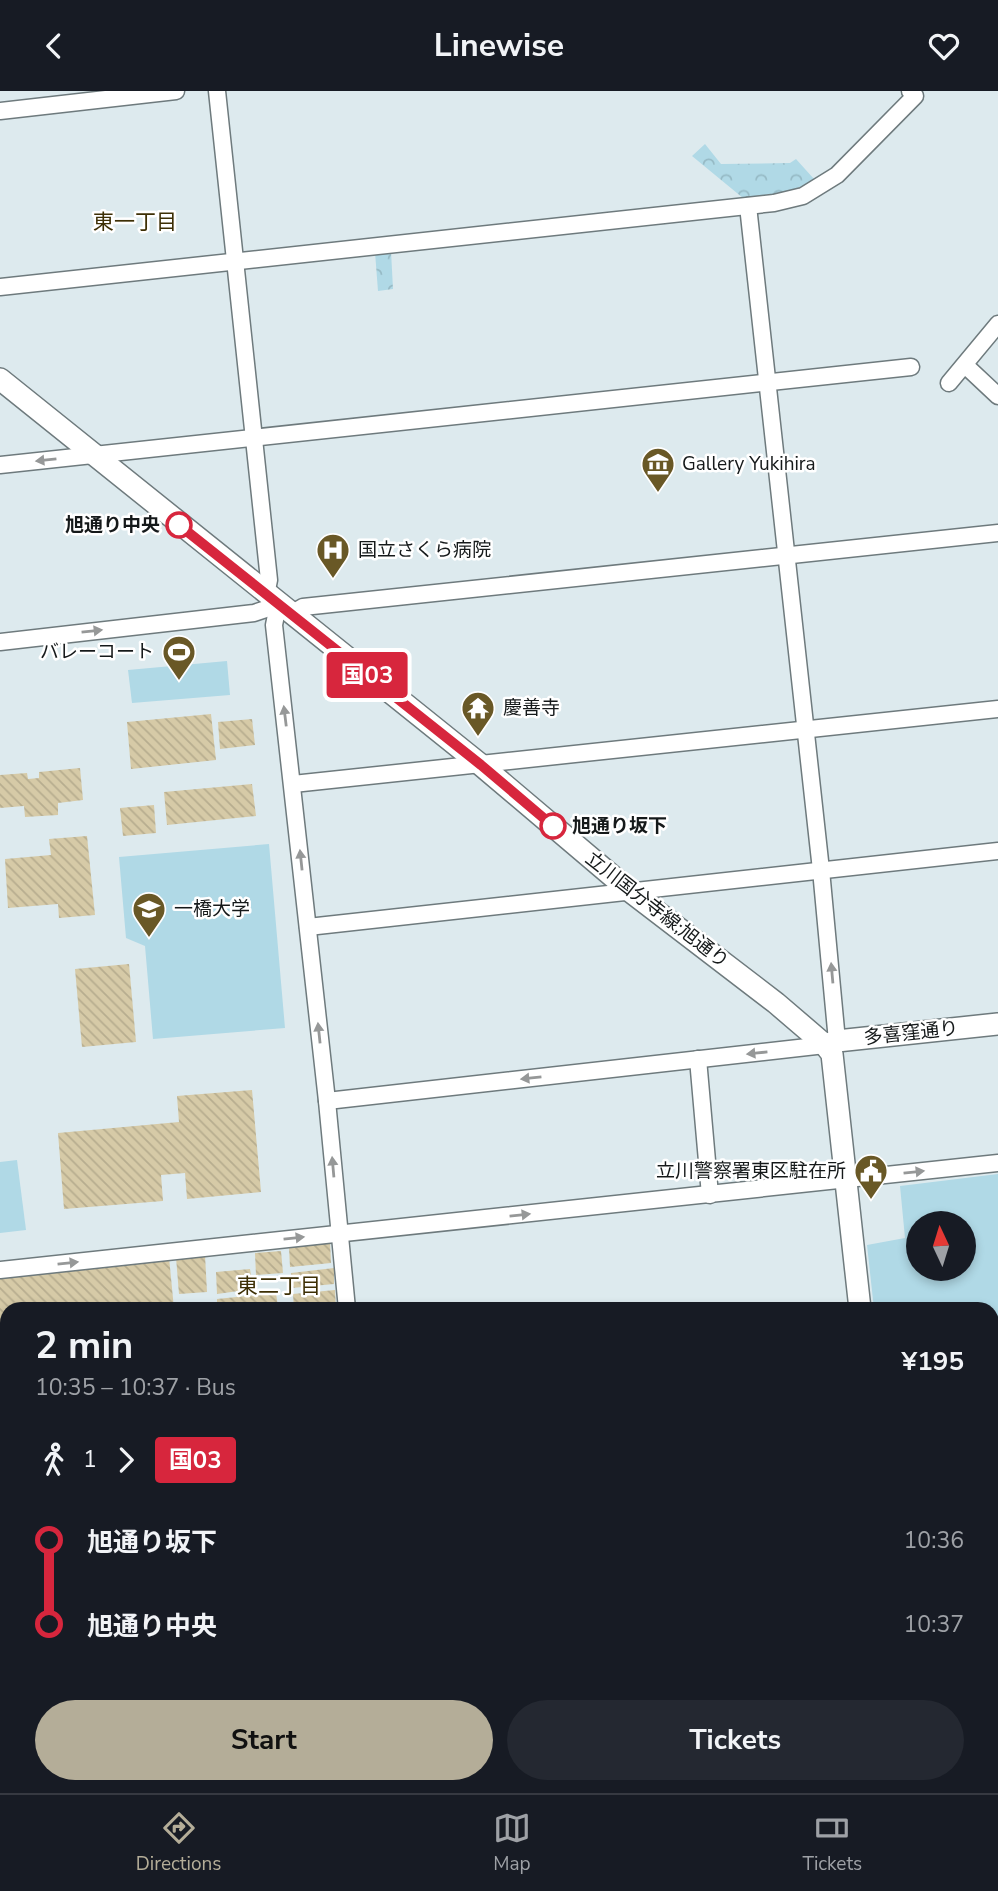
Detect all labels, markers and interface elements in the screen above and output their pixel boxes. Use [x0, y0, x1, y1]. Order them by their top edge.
text: Linewise [434, 24, 564, 67]
icon: back [35, 27, 73, 65]
icon: heart [925, 27, 963, 65]
district label: 東一丁目 [93, 208, 177, 236]
museum icon: Gallery Yukihira [639, 445, 677, 494]
place label: Gallery Yukihira [682, 451, 816, 477]
one-way arrow [35, 454, 57, 465]
place label: 旭通り中央 [65, 512, 160, 538]
marker: 旭通り中央 [166, 512, 192, 538]
hospital icon: 国立さくら病院 [314, 531, 352, 580]
place label: 国立さくら病院 [358, 537, 491, 563]
one-way arrow [81, 626, 103, 637]
sports icon: バレーコート [160, 633, 198, 682]
place label: バレーコート [40, 639, 154, 665]
line badge: 国03 [327, 652, 407, 698]
text: 国03 [341, 659, 393, 691]
temple icon: 慶善寺 [459, 689, 497, 738]
place label: 慶善寺 [503, 695, 560, 721]
one-way arrow [279, 705, 290, 727]
marker: 旭通り坂下 [540, 813, 566, 839]
place label: 旭通り坂下 [572, 813, 667, 839]
street label: 立川国分寺線;旭通り [580, 846, 734, 974]
one-way arrow [295, 848, 306, 870]
school or university icon: 一橋大学 [130, 890, 168, 939]
place label: 一橋大学 [174, 896, 250, 922]
one-way arrow [826, 962, 837, 984]
street label: 多喜窪通り [862, 1015, 960, 1051]
one-way arrow [314, 1022, 325, 1044]
one-way arrow [746, 1047, 768, 1058]
one-way arrow [520, 1073, 542, 1084]
public building icon: 立川警察署東区駐在所 [852, 1152, 890, 1201]
one-way arrow [327, 1156, 338, 1178]
place label: 立川警察署東区駐在所 [656, 1158, 846, 1184]
one-way arrow [903, 1166, 925, 1177]
one-way arrow [510, 1209, 532, 1220]
north arrow [906, 1211, 976, 1281]
map controls [906, 1211, 976, 1281]
one-way arrow [283, 1233, 305, 1244]
one-way arrow [57, 1257, 79, 1268]
district label: 東二丁目 [237, 1272, 321, 1300]
text: 2 min [35, 1320, 133, 1371]
text: ¥195 [902, 1344, 964, 1379]
text: 10:35 – 10:37 · Bus [35, 1372, 236, 1403]
icon: walk [35, 1441, 73, 1479]
icon: forward [107, 1441, 145, 1479]
text: 1 [83, 1444, 97, 1475]
text: 国03 [169, 1444, 222, 1476]
text: 旭通り坂下 [87, 1525, 217, 1560]
text: 10:36 [904, 1525, 964, 1556]
text: 旭通り中央 [87, 1609, 217, 1644]
text: 10:37 [904, 1609, 964, 1640]
button: Start [35, 1700, 493, 1780]
button: Tickets [507, 1700, 964, 1780]
tab: Directions [136, 1809, 221, 1877]
tab: Map [493, 1809, 531, 1877]
tab: Tickets [802, 1809, 862, 1877]

